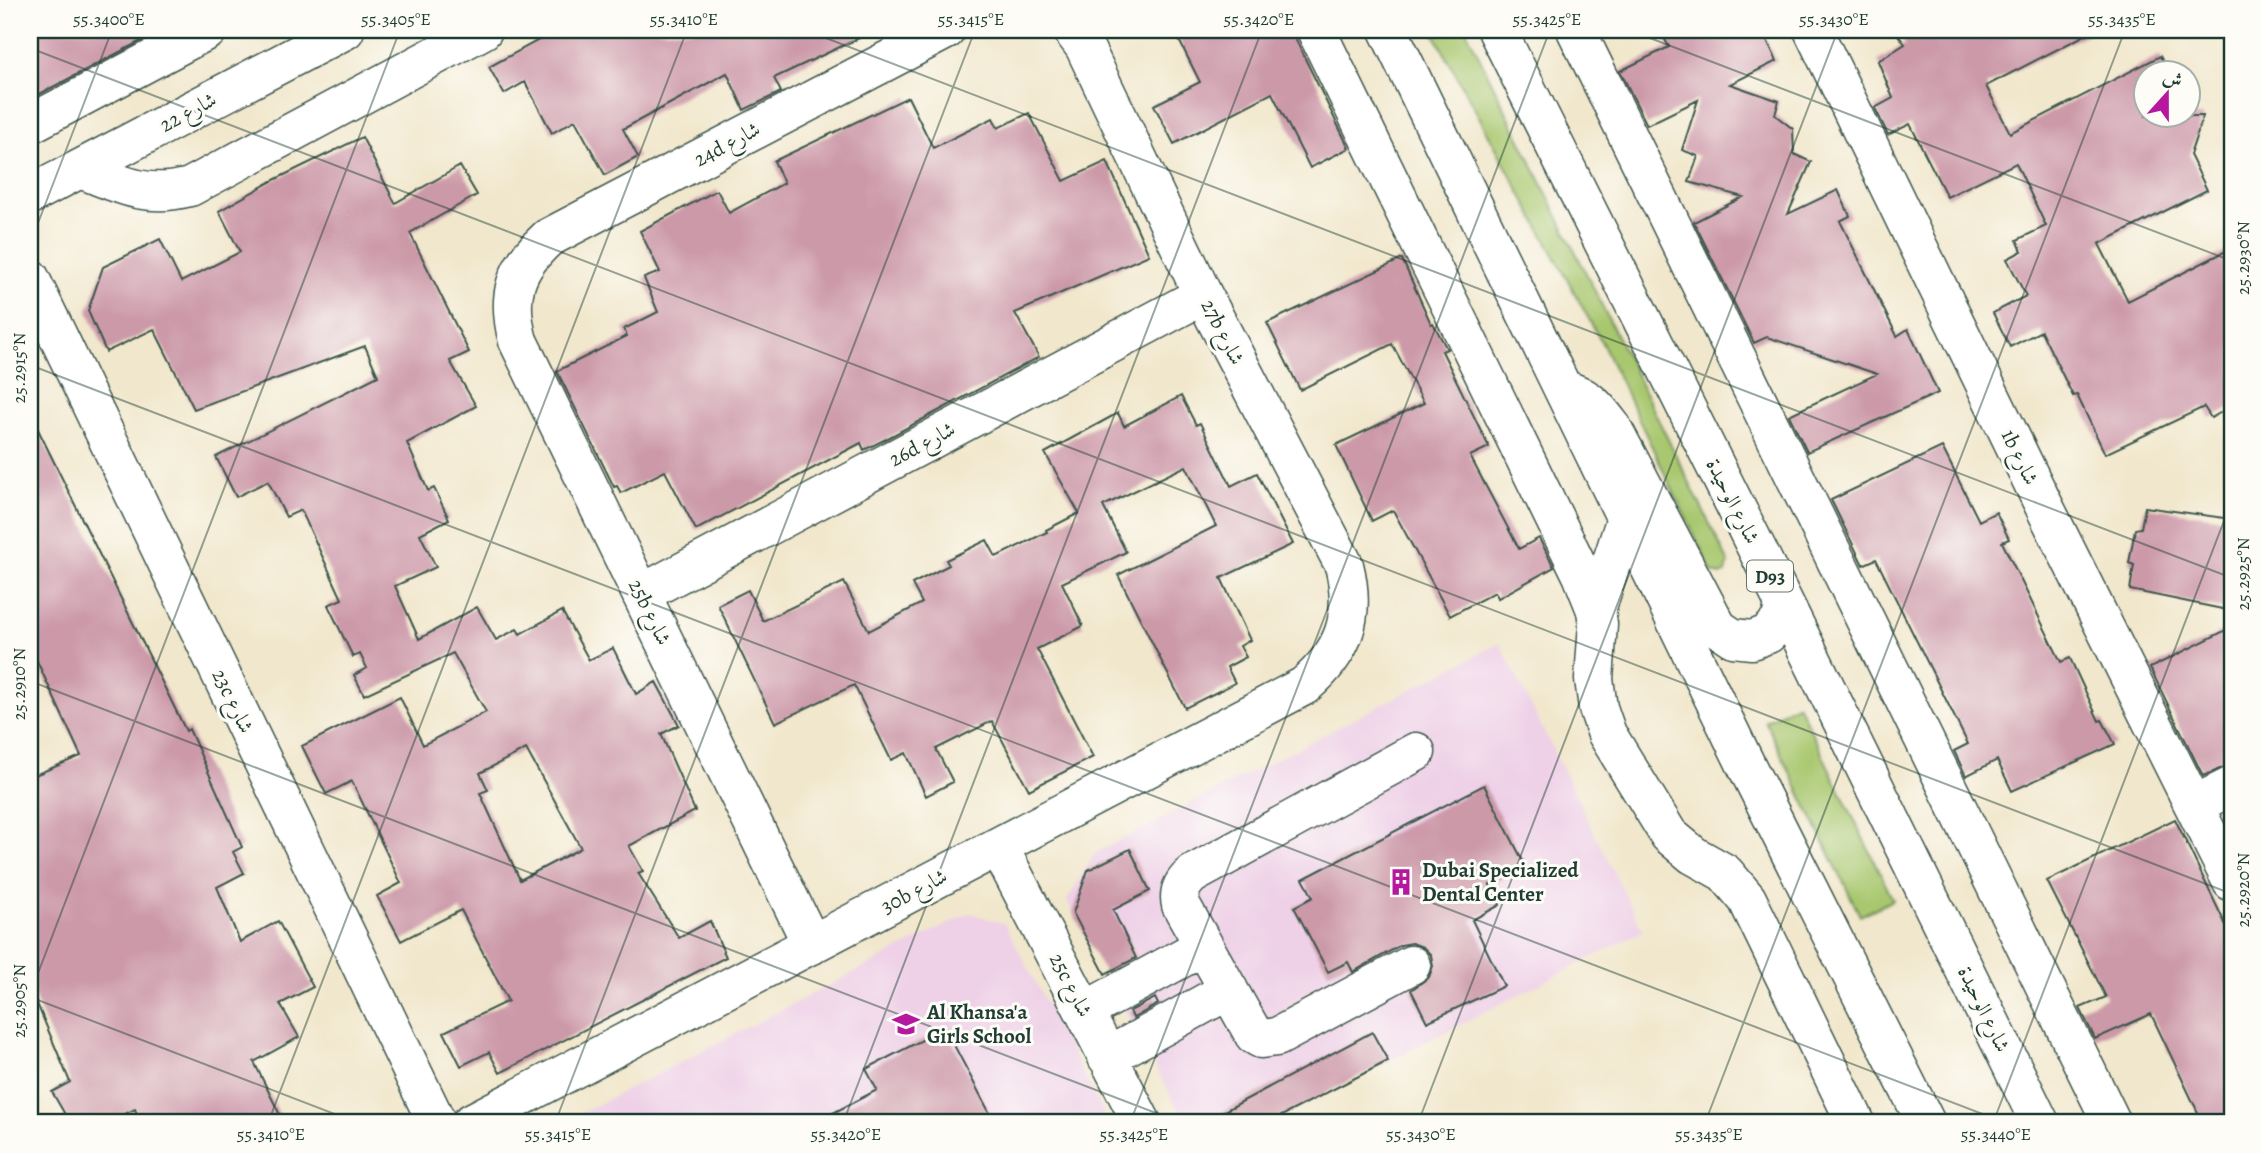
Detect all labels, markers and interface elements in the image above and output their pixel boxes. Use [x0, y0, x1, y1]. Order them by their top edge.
text: 55.3400°E [73, 7, 145, 31]
text: 55.3405°E [361, 7, 431, 31]
text: 55.3410°E [650, 7, 718, 31]
text: 55.3415°E [938, 7, 1004, 31]
text: 55.3420°E [1224, 7, 1294, 31]
text: 55.3425°E [1513, 7, 1581, 31]
text: 55.3430°E [1799, 7, 1869, 31]
text: 55.3435°E [2088, 7, 2156, 31]
north arrow [2132, 60, 2202, 130]
text: ش [2159, 64, 2186, 95]
street label: شارع 22 [155, 85, 223, 142]
street label: 24d شارع [689, 115, 767, 177]
text: 25.2930°N [2231, 221, 2255, 295]
street label: 27b شارع [1191, 294, 1251, 371]
text: 25.2915°N [7, 333, 31, 403]
street label: 26d شارع [884, 415, 962, 477]
street label: 1b شارع [1991, 425, 2045, 491]
street label: شارع الوحيدة [1696, 453, 1766, 550]
text: 25.2925°N [2231, 537, 2255, 611]
road number: D93 [1747, 561, 1793, 592]
street label: 25b شارع [618, 574, 678, 651]
text: 25.2910°N [7, 648, 31, 720]
street label: 23c شارع [202, 664, 261, 740]
text: 25.2920°N [2231, 852, 2255, 928]
place label: Dubai Specialized Dental Center [1422, 856, 1579, 908]
street label: 30b شارع [876, 862, 954, 924]
building icon: Dubai Specialized Dental Center [1386, 867, 1416, 897]
street label: 25c شارع [1039, 948, 1099, 1024]
street label: شارع الوحيدة [1948, 961, 2017, 1059]
text: 25.2905°N [7, 964, 31, 1038]
place label: Al Khansa'a Girls School [926, 998, 1032, 1050]
school or university icon: Al Khansa'a Girls School [891, 1009, 921, 1039]
text: 55.3410°E [237, 1122, 305, 1146]
text: 55.3415°E [525, 1122, 591, 1146]
text: 55.3420°E [811, 1122, 881, 1146]
text: 55.3425°E [1100, 1122, 1168, 1146]
text: 55.3430°E [1386, 1122, 1456, 1146]
text: 55.3435°E [1675, 1122, 1743, 1146]
text: 55.3440°E [1961, 1122, 2031, 1146]

